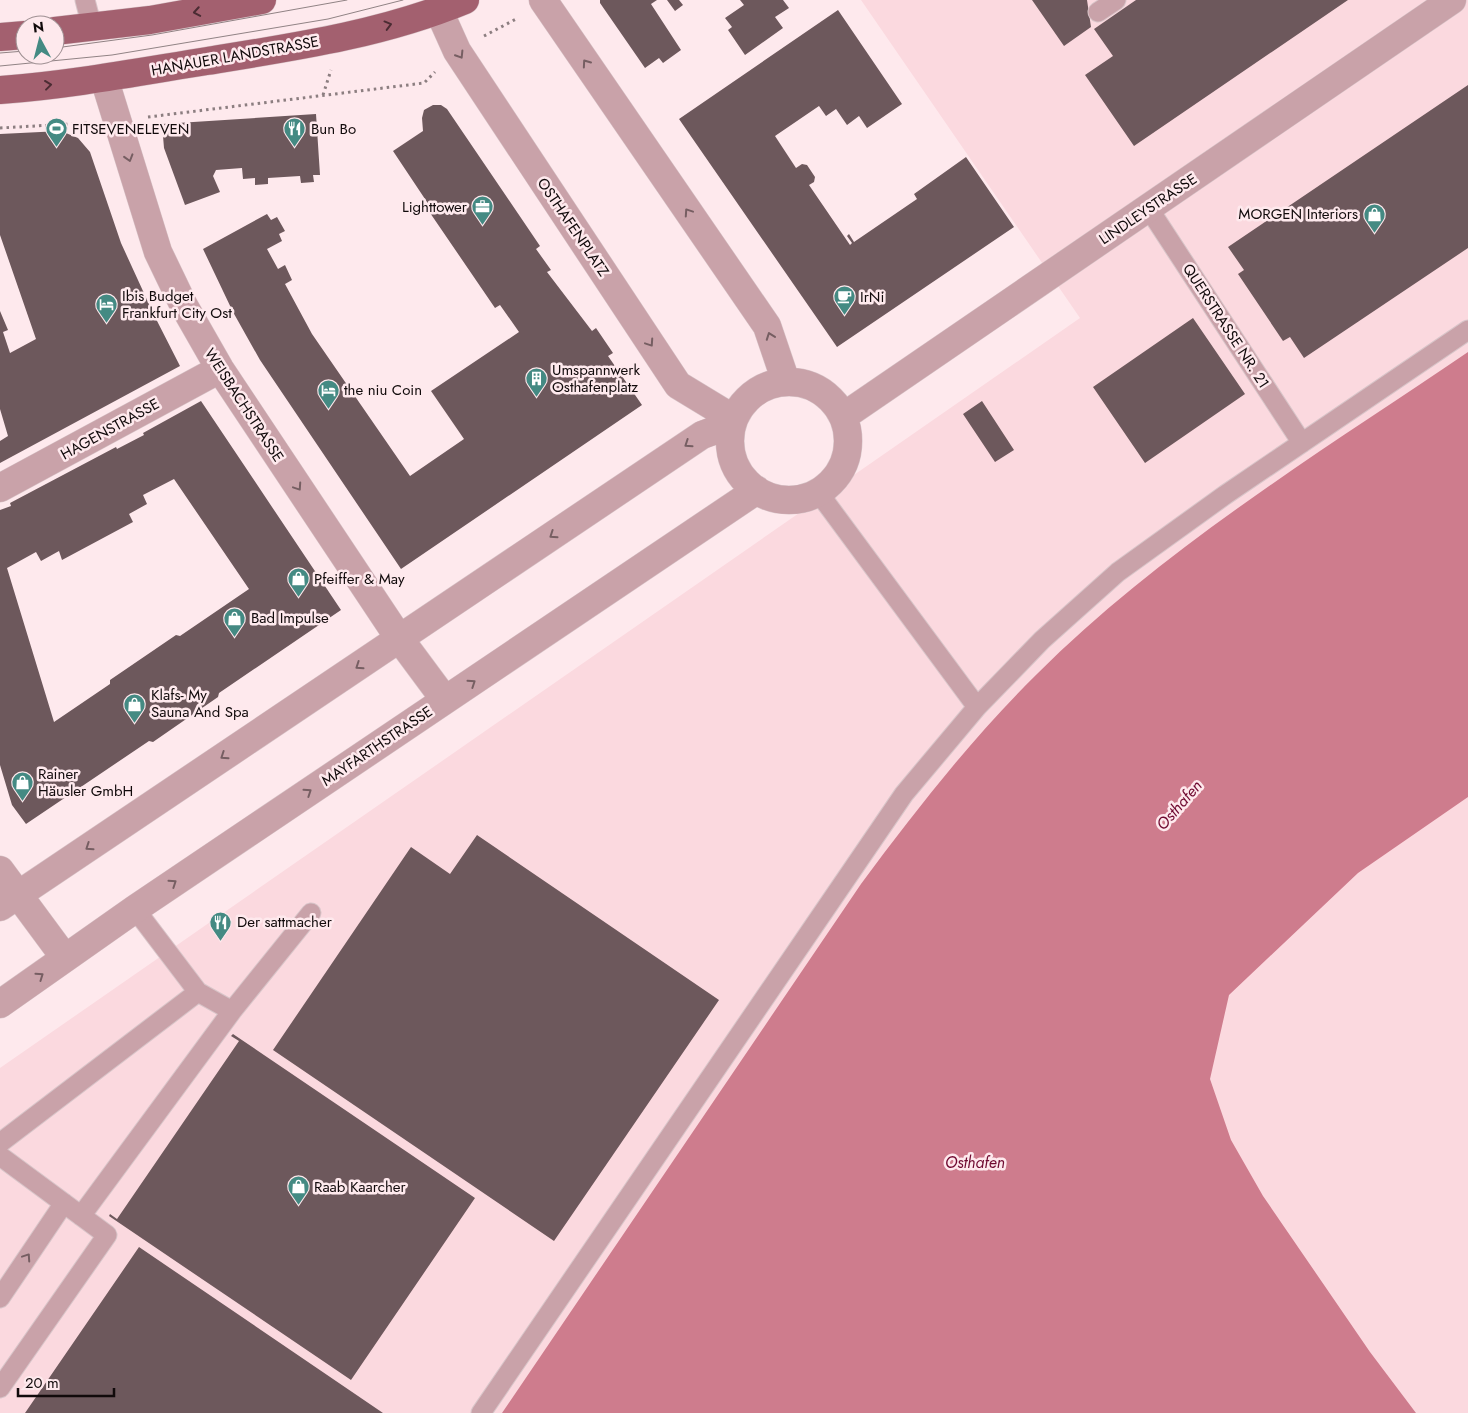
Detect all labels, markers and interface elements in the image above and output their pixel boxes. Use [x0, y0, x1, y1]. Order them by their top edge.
one-way arrow [192, 6, 201, 16]
north arrow [15, 15, 65, 65]
text: N [32, 16, 45, 38]
one-way arrow [383, 20, 392, 31]
street label: HANAUER LANDSTRASSE [149, 30, 321, 82]
one-way arrow [453, 49, 463, 58]
one-way arrow [583, 59, 592, 69]
one-way arrow [45, 80, 53, 91]
sports icon: FITSEVENELEVEN [44, 117, 68, 148]
restaurant icon: Bun Bo [283, 117, 307, 148]
place label: FITSEVENELEVEN [72, 118, 189, 140]
place label: Bun Bo [311, 118, 356, 140]
one-way arrow [123, 153, 133, 162]
street label: LINDLEYSTRASSE [1095, 168, 1201, 250]
street label: OSTHAFENPLATZ [532, 173, 614, 281]
office icon: Lighttower [471, 195, 495, 226]
place label: Lighttower [402, 196, 468, 218]
shop icon: MORGEN Interiors [1362, 202, 1386, 233]
place label: MORGEN Interiors [1238, 203, 1358, 225]
one-way arrow [685, 208, 694, 217]
street label: QUERSTRASSE NR. 21 [1177, 259, 1275, 393]
place label: Ibis Budget Frankfurt City Ost [122, 285, 232, 324]
cafe icon: IrNi [832, 285, 856, 316]
place label: IrNi [860, 286, 884, 308]
hotel icon: Ibis Budget Frankfurt City Ost [94, 293, 118, 324]
one-way arrow [766, 332, 776, 340]
one-way arrow [644, 337, 653, 346]
street label: WEISBACHSTRASSE [199, 344, 289, 466]
place label: Umspannwerk Osthafenplatz [552, 359, 640, 398]
building icon: Umspannwerk Osthafenplatz [524, 367, 548, 398]
hotel icon: the niu Coin [316, 378, 340, 409]
place label: the niu Coin [344, 379, 422, 401]
street label: HAGENSTRASSE [57, 393, 163, 465]
one-way arrow [684, 438, 694, 447]
one-way arrow [292, 481, 301, 491]
one-way arrow [550, 529, 559, 538]
shop icon: Pfeiffer & May [286, 567, 310, 598]
place label: Pfeiffer & May [314, 568, 405, 590]
shop icon: Bad Impulse [223, 606, 247, 637]
place label: Bad Impulse [251, 607, 329, 629]
one-way arrow [355, 659, 364, 669]
one-way arrow [467, 679, 476, 689]
place label: Klafs- My Sauna And Spa [151, 684, 249, 723]
shop icon: Klafs- My Sauna And Spa [123, 692, 147, 723]
street label: MAYFARTHSTRASSE [317, 701, 437, 791]
one-way arrow [220, 750, 229, 759]
place label: Rainer Häusler GmbH [38, 763, 133, 802]
shop icon: Rainer Häusler GmbH [10, 771, 34, 802]
water label: Osthafen [1151, 775, 1207, 835]
one-way arrow [303, 789, 312, 799]
one-way arrow [85, 841, 95, 850]
one-way arrow [167, 880, 177, 889]
restaurant icon: Der sattmacher [209, 910, 233, 941]
place label: Der sattmacher [237, 911, 333, 933]
one-way arrow [34, 973, 44, 982]
water label: Osthafen [945, 1151, 1005, 1174]
shop icon: Raab Kaarcher [286, 1175, 310, 1206]
place label: Raab Kaarcher [314, 1176, 406, 1198]
one-way arrow [21, 1254, 30, 1263]
scale bar [18, 1366, 114, 1398]
text: 20 m [25, 1372, 59, 1394]

